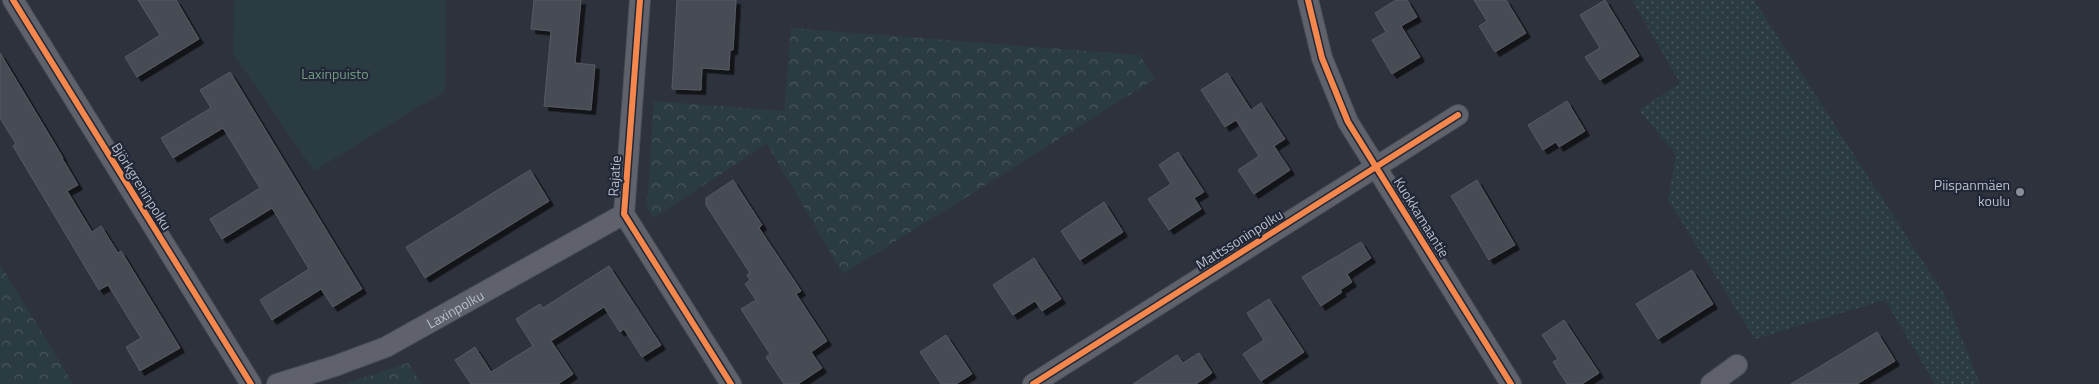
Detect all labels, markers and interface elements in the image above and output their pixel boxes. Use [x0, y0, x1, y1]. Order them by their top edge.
park label: Laxinpuisto [301, 63, 369, 84]
street label: Björkgreninpolku [107, 138, 177, 234]
street label: Rajatie [602, 155, 626, 197]
street label: Kuokkamaantie [1389, 173, 1455, 261]
place label: Piispanmäen koulu [1934, 174, 2010, 211]
marker: Piispanmäen koulu [2014, 186, 2026, 198]
street label: Mattssoninpolku [1191, 204, 1287, 274]
street label: Laxinpolku [422, 284, 487, 333]

